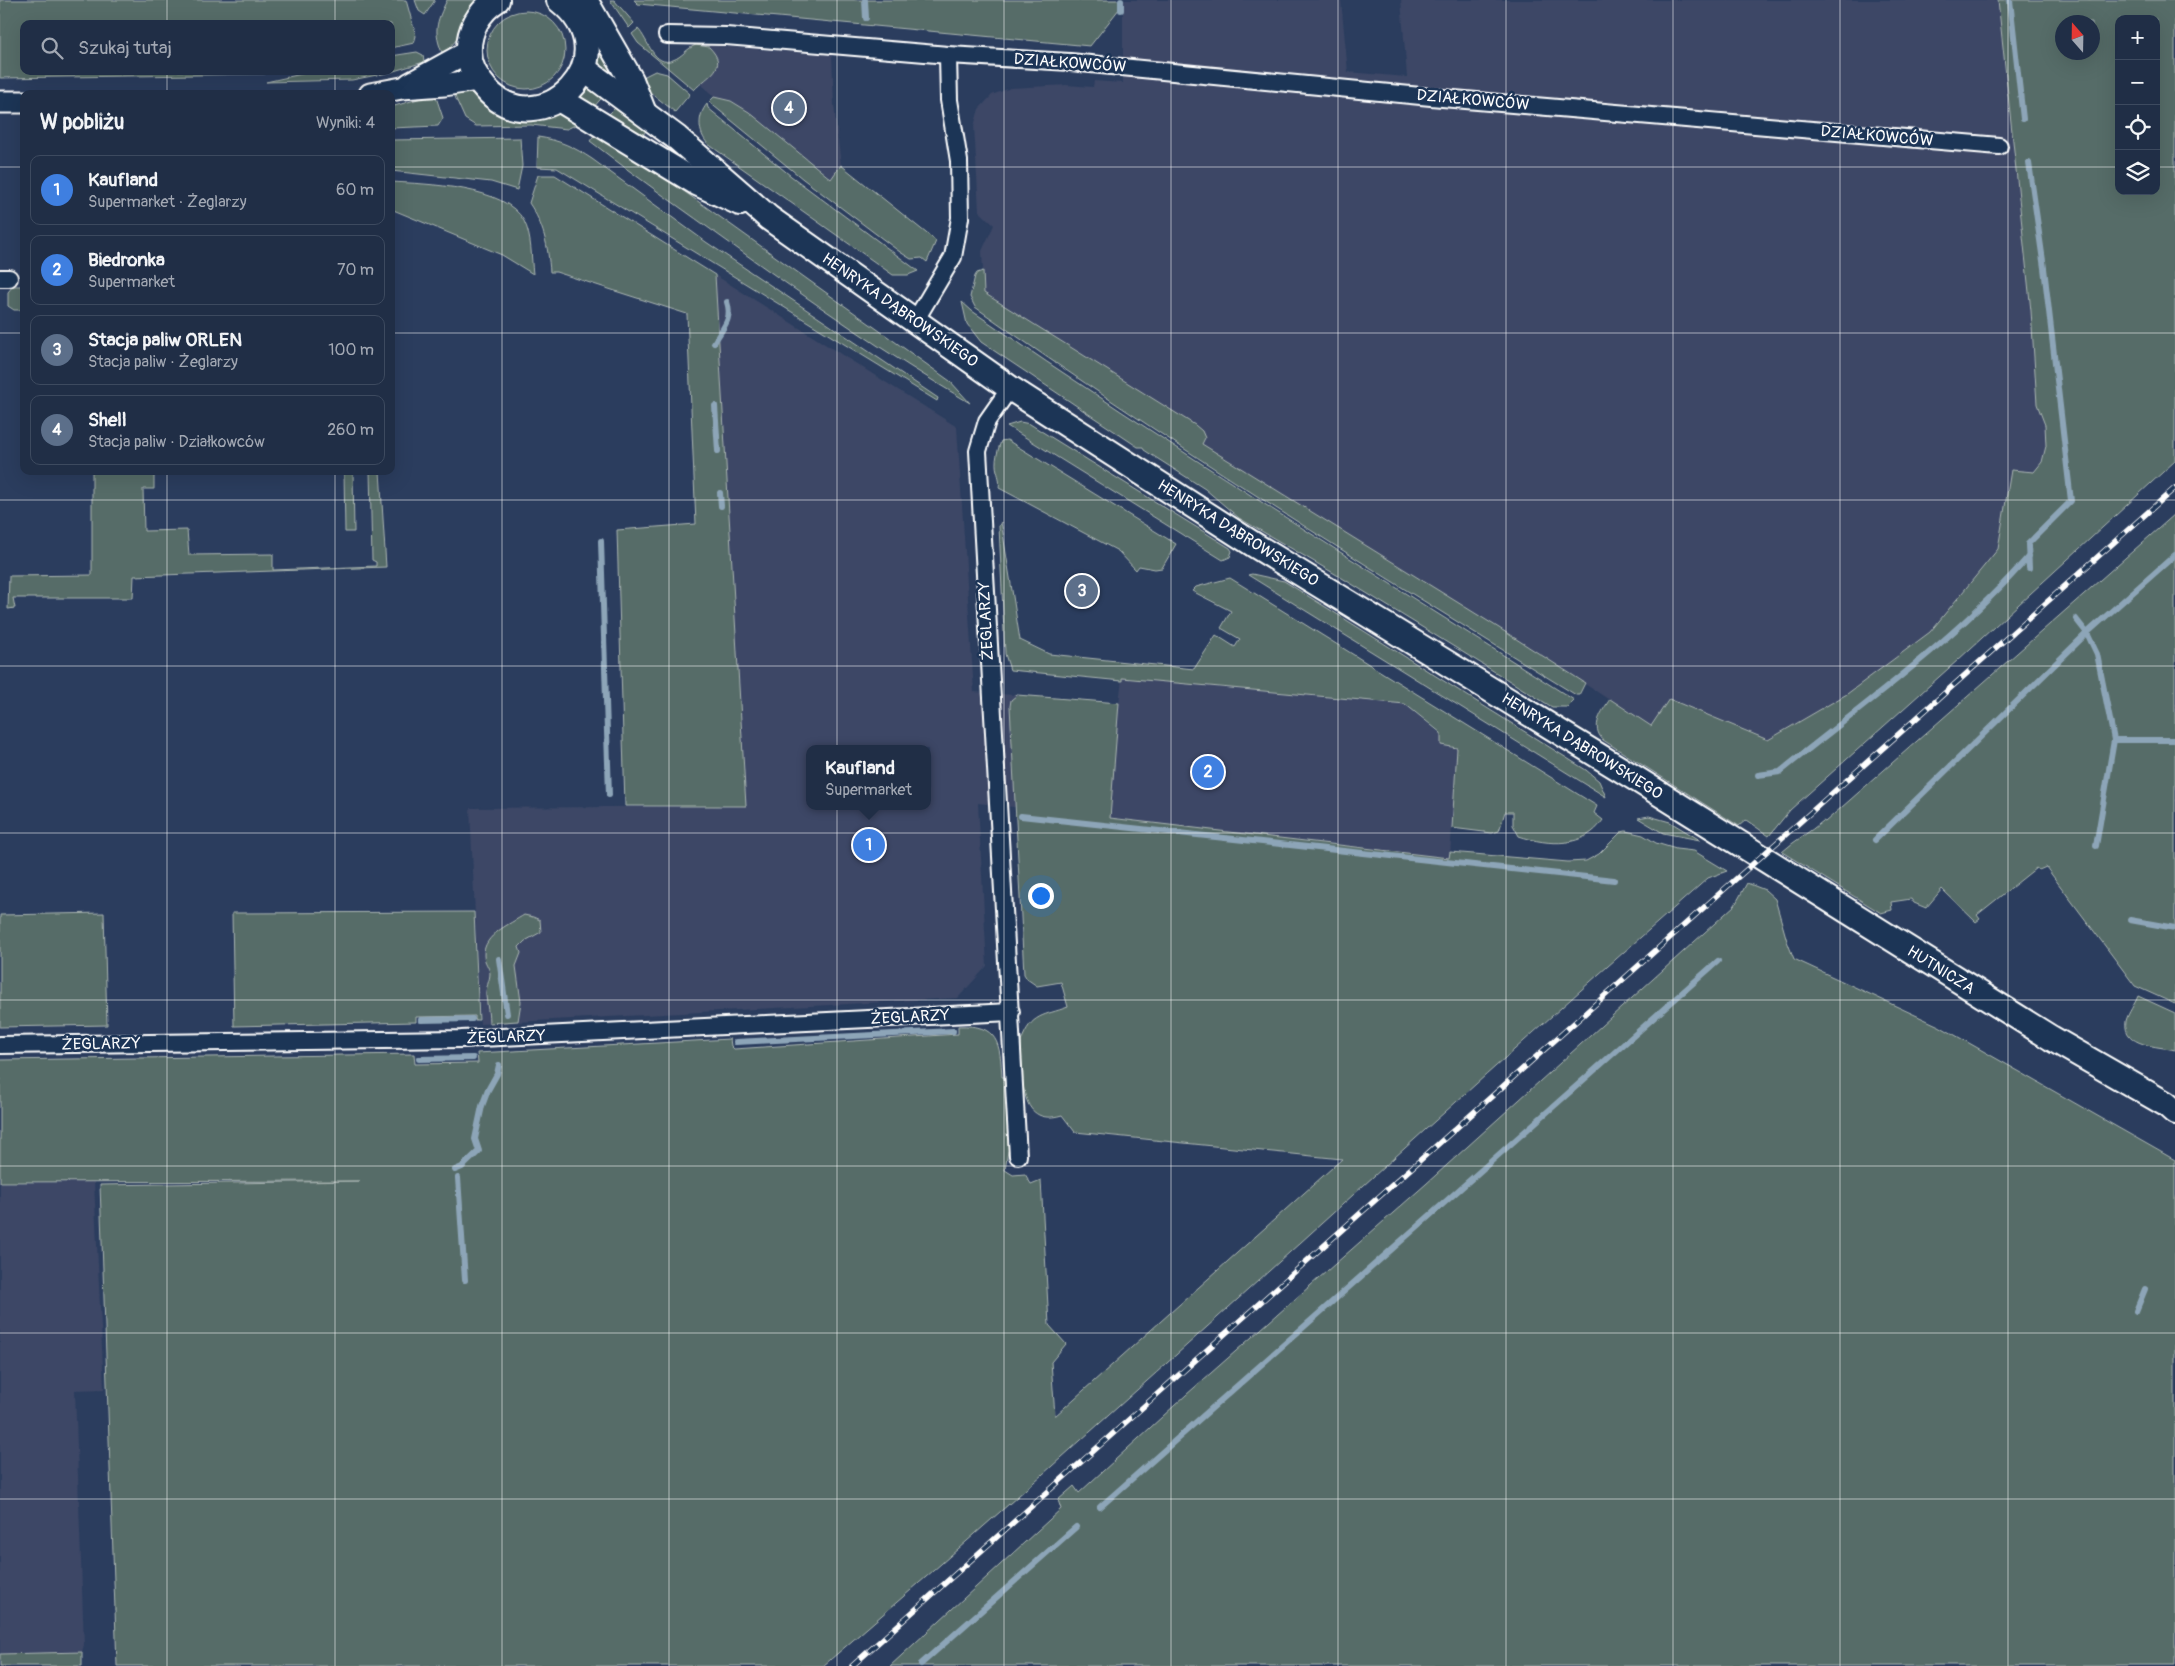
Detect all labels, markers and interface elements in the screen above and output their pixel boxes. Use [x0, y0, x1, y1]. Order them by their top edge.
north arrow [2055, 15, 2100, 60]
map controls [2115, 15, 2160, 195]
button: + [2115, 15, 2160, 60]
search box [20, 20, 395, 75]
icon: search [38, 34, 66, 62]
text: Szukaj tutaj [78, 36, 172, 60]
street label: DZIAŁKOWCÓW [1013, 48, 1127, 77]
button: − [2115, 60, 2160, 105]
street label: DZIAŁKOWCÓW [1416, 84, 1530, 115]
pin: 4 [773, 89, 805, 127]
button: locate [2115, 105, 2160, 150]
text: W pobliżu [40, 109, 124, 136]
text: Wyniki: 4 [316, 113, 375, 133]
street label: DZIAŁKOWCÓW [1820, 120, 1934, 151]
button: layers [2115, 150, 2160, 195]
text: Kaufland [88, 168, 158, 192]
text: 1 [54, 180, 60, 200]
text: 60 m [336, 180, 374, 200]
text: Supermarket · Żeglarzy [88, 192, 246, 212]
text: Biedronka [88, 248, 165, 272]
street label: HENRYKA DĄBROWSKIEGO [818, 248, 982, 372]
text: 2 [53, 260, 61, 280]
text: 70 m [337, 260, 374, 280]
text: Supermarket [88, 272, 175, 292]
text: Stacja paliw ORLEN [88, 328, 242, 352]
text: 3 [53, 340, 61, 360]
text: 100 m [328, 340, 374, 360]
text: Stacja paliw · Żeglarzy [88, 352, 238, 372]
text: Shell [88, 408, 126, 432]
text: 4 [52, 420, 62, 440]
text: 260 m [327, 420, 374, 440]
text: Stacja paliw · Działkowców [88, 432, 265, 452]
street label: HENRYKA DĄBROWSKIEGO [1154, 475, 1322, 591]
pin: 3 [1066, 572, 1098, 610]
street label: ŻEGLARZY [974, 581, 998, 661]
street label: HENRYKA DĄBROWSKIEGO [1498, 688, 1666, 804]
popup [806, 745, 931, 810]
pin: 2 [1192, 753, 1224, 791]
text: Kaufland [825, 756, 895, 780]
text: Supermarket [825, 780, 912, 800]
pin: 1 [853, 826, 885, 864]
your location [1028, 883, 1054, 909]
street label: HUTNICZA [1903, 941, 1979, 999]
street label: ŻEGLARZY [870, 1005, 950, 1029]
street label: ŻEGLARZY [466, 1026, 546, 1048]
street label: ŻEGLARZY [61, 1033, 141, 1055]

